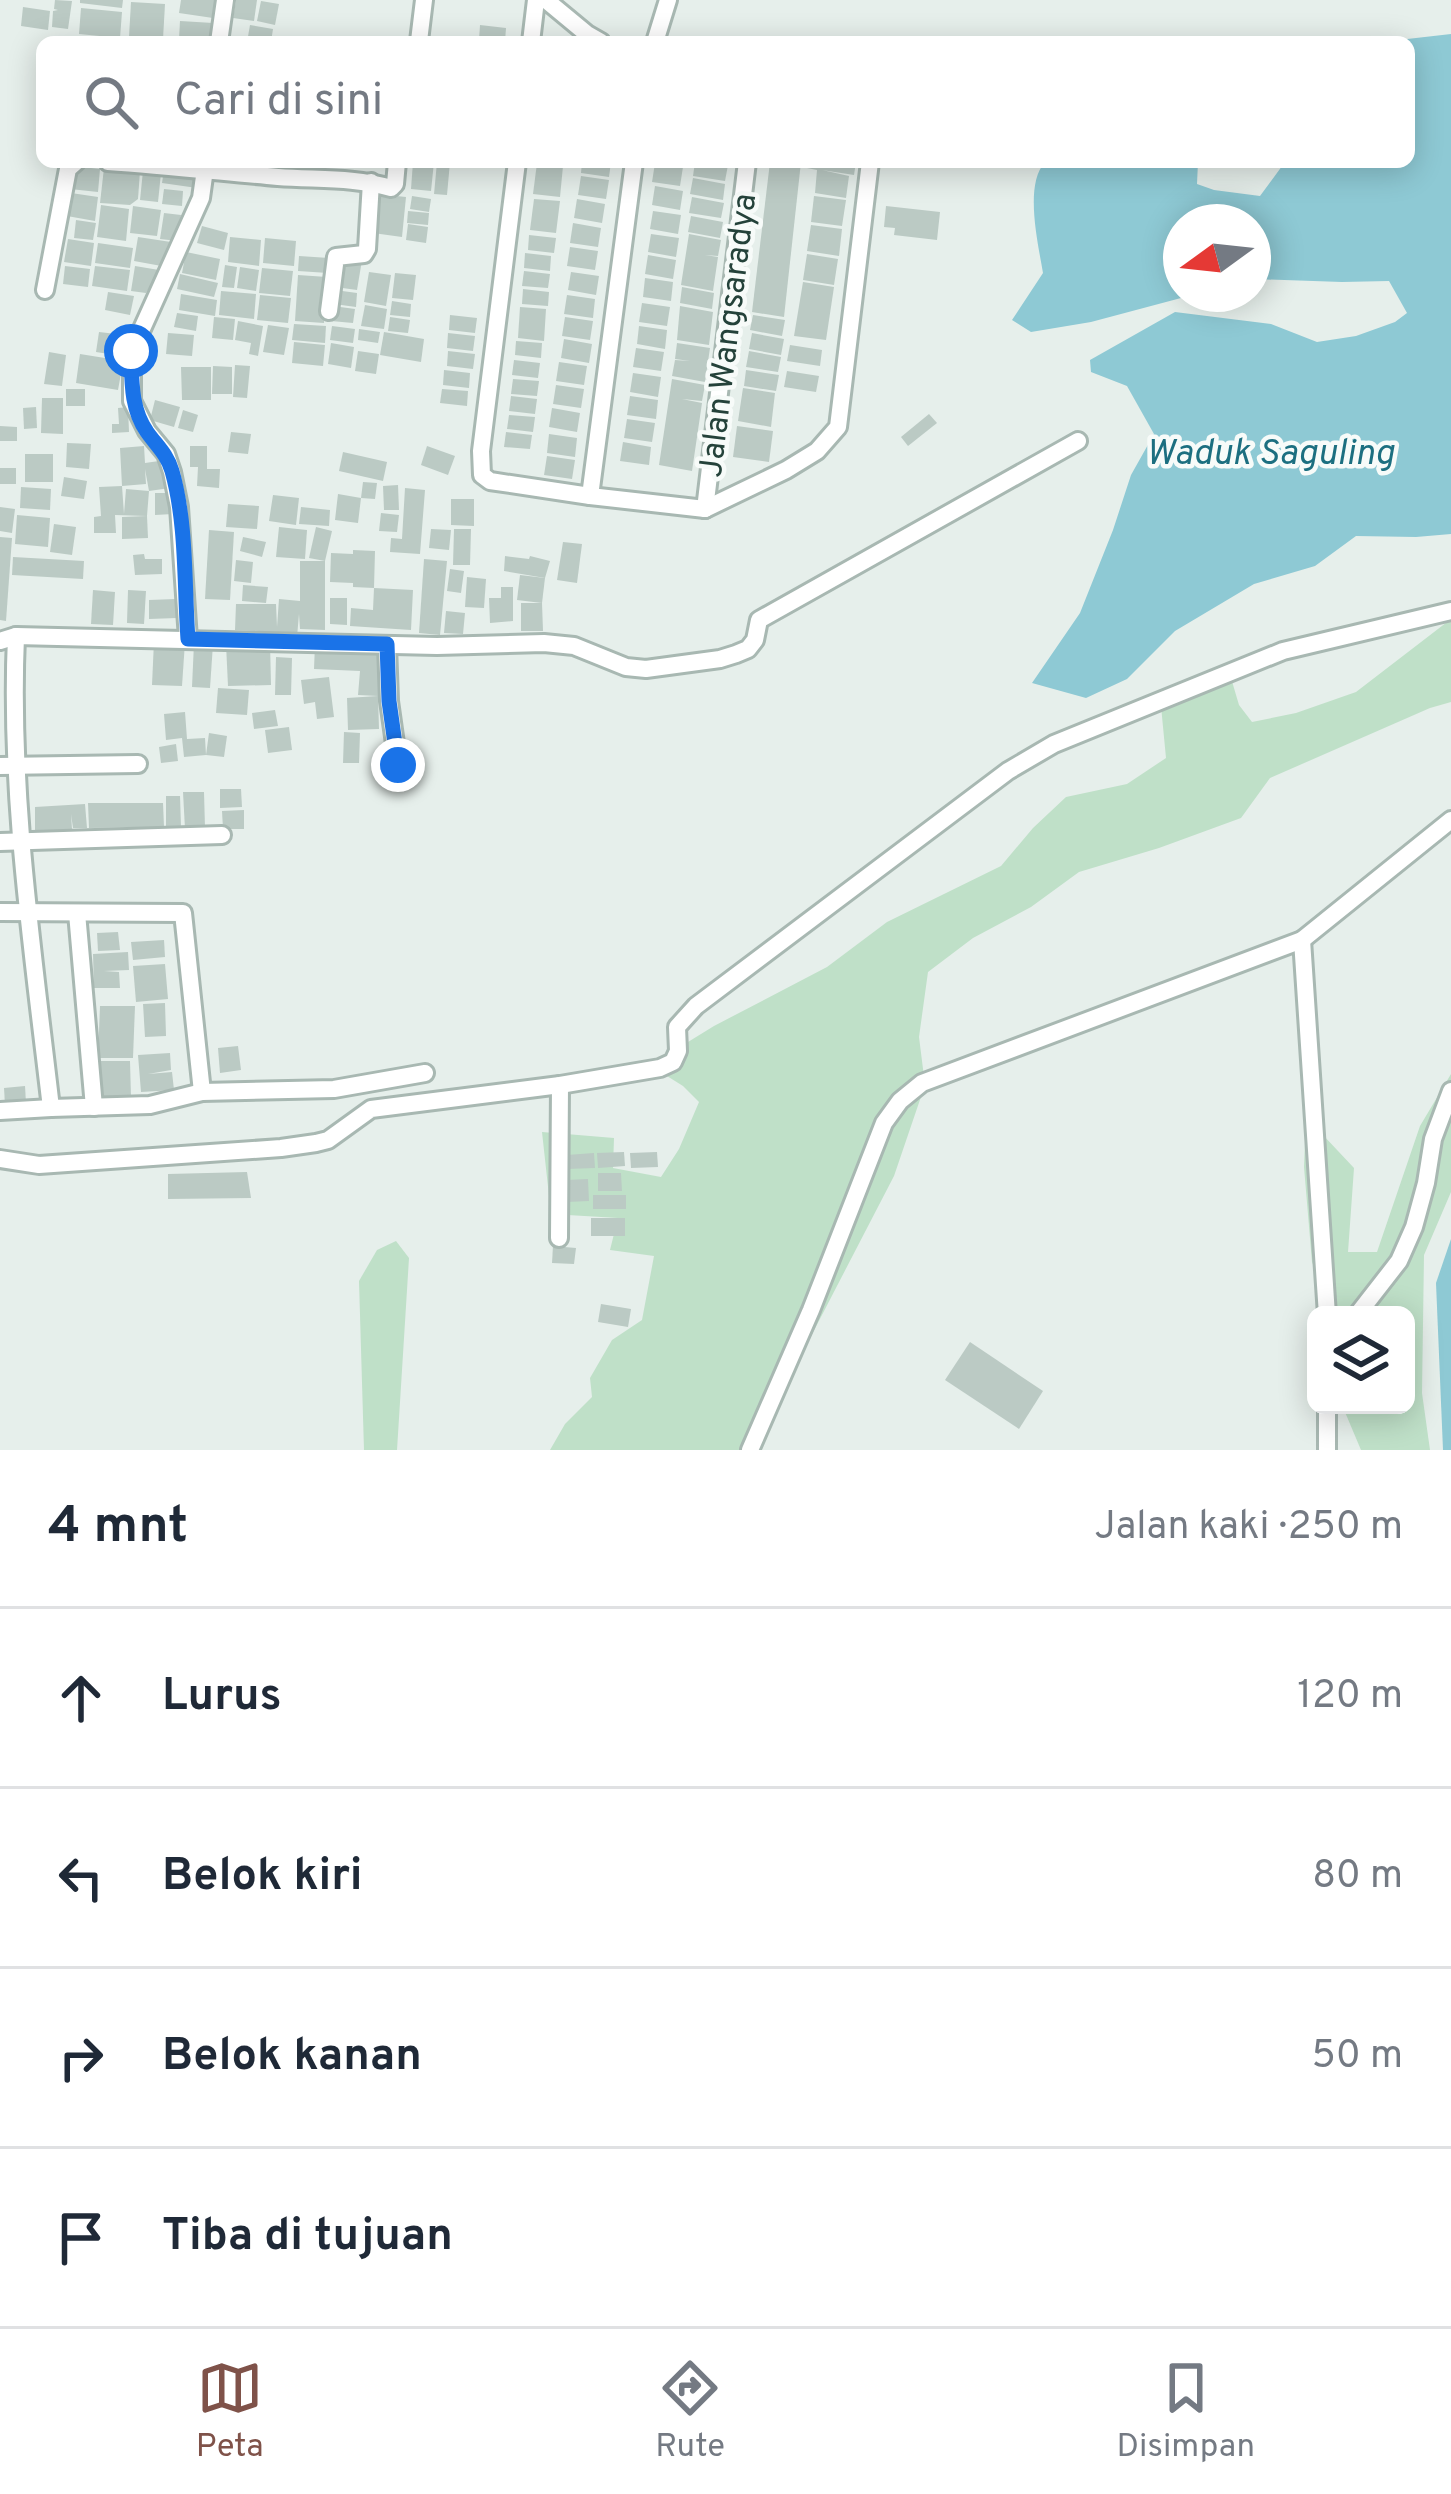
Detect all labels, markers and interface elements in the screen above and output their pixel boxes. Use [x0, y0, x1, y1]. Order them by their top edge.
search box [36, 36, 1415, 168]
icon: search [78, 69, 144, 135]
text: Cari di sini [174, 74, 383, 131]
street label: Jalan Wangsaradya [692, 191, 768, 480]
north arrow [1163, 204, 1271, 312]
route start [104, 324, 158, 378]
water label: Waduk Saguling [1146, 432, 1395, 478]
route end [371, 738, 425, 792]
map controls [1307, 1306, 1415, 1414]
button: layers [1307, 1306, 1415, 1414]
text: 4 mnt [48, 1496, 188, 1561]
text: Jalan kaki · 250 m [1094, 1504, 1403, 1553]
icon: ahead [48, 1665, 114, 1731]
text: Lurus [162, 1669, 282, 1726]
text: 120 m [1297, 1673, 1403, 1722]
icon: left [48, 1845, 114, 1911]
text: Belok kiri [162, 1849, 363, 1906]
text: 80 m [1312, 1853, 1403, 1902]
icon: right [48, 2025, 114, 2091]
text: Belok kanan [162, 2029, 422, 2086]
text: 50 m [1312, 2033, 1403, 2082]
icon: arrive [48, 2205, 114, 2271]
text: Tiba di tujuan [162, 2209, 453, 2266]
tab: Peta [196, 2355, 264, 2469]
tab: Rute [655, 2355, 725, 2469]
tab: Disimpan [1117, 2355, 1255, 2469]

